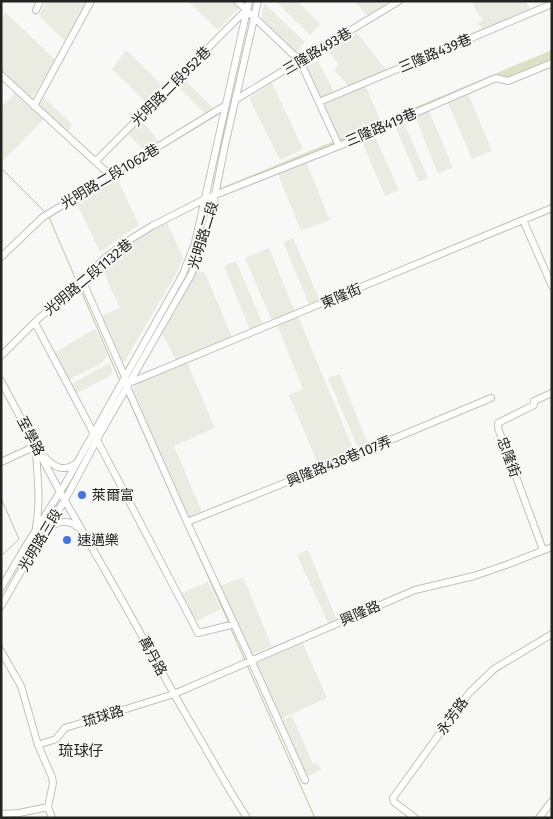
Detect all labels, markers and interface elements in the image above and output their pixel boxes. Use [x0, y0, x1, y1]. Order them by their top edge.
street label: 三隆路493巷 [280, 24, 355, 79]
street label: 三隆路439巷 [396, 31, 474, 76]
street label: 光明路二段952巷 [128, 43, 215, 130]
street label: 三隆路419巷 [343, 105, 420, 150]
street label: 光明路二段1062巷 [58, 140, 163, 213]
street label: 光明路二段 [185, 199, 222, 271]
street label: 光明路二段1132巷 [41, 236, 136, 319]
street label: 東隆街 [319, 280, 364, 312]
street label: 至學路 [13, 414, 48, 459]
street label: 興隆路438巷107弄 [284, 433, 394, 490]
street label: 忠隆街 [493, 435, 524, 480]
place label: 萊爾富 [92, 487, 134, 504]
marker: 萊爾富 [76, 489, 88, 501]
street label: 光明路三段 [15, 506, 66, 575]
place label: 速邁樂 [77, 532, 119, 549]
marker: 速邁樂 [61, 534, 73, 546]
street label: 興隆路 [338, 597, 383, 629]
street label: 萬丹路 [135, 634, 170, 679]
street label: 永芳路 [433, 694, 472, 738]
street label: 琉球路 [81, 702, 126, 731]
district label: 琉球仔 [58, 742, 104, 760]

